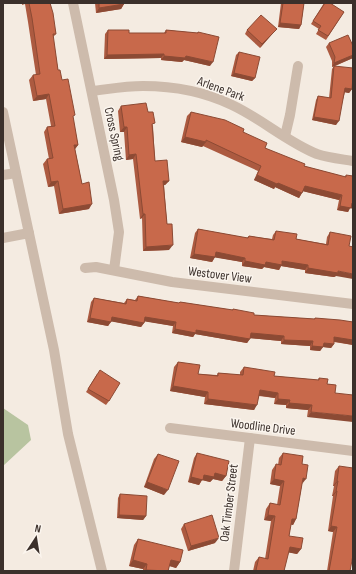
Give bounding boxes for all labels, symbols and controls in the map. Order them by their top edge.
street label: Arlene Park [194,73,247,105]
street label: Cross Spring [101,106,127,162]
street label: Westover View [187,263,253,287]
street label: Woodline Drive [230,415,296,439]
street label: Oak Timber Street [216,463,242,543]
north arrow [16,518,56,558]
text: N [34,522,42,536]

